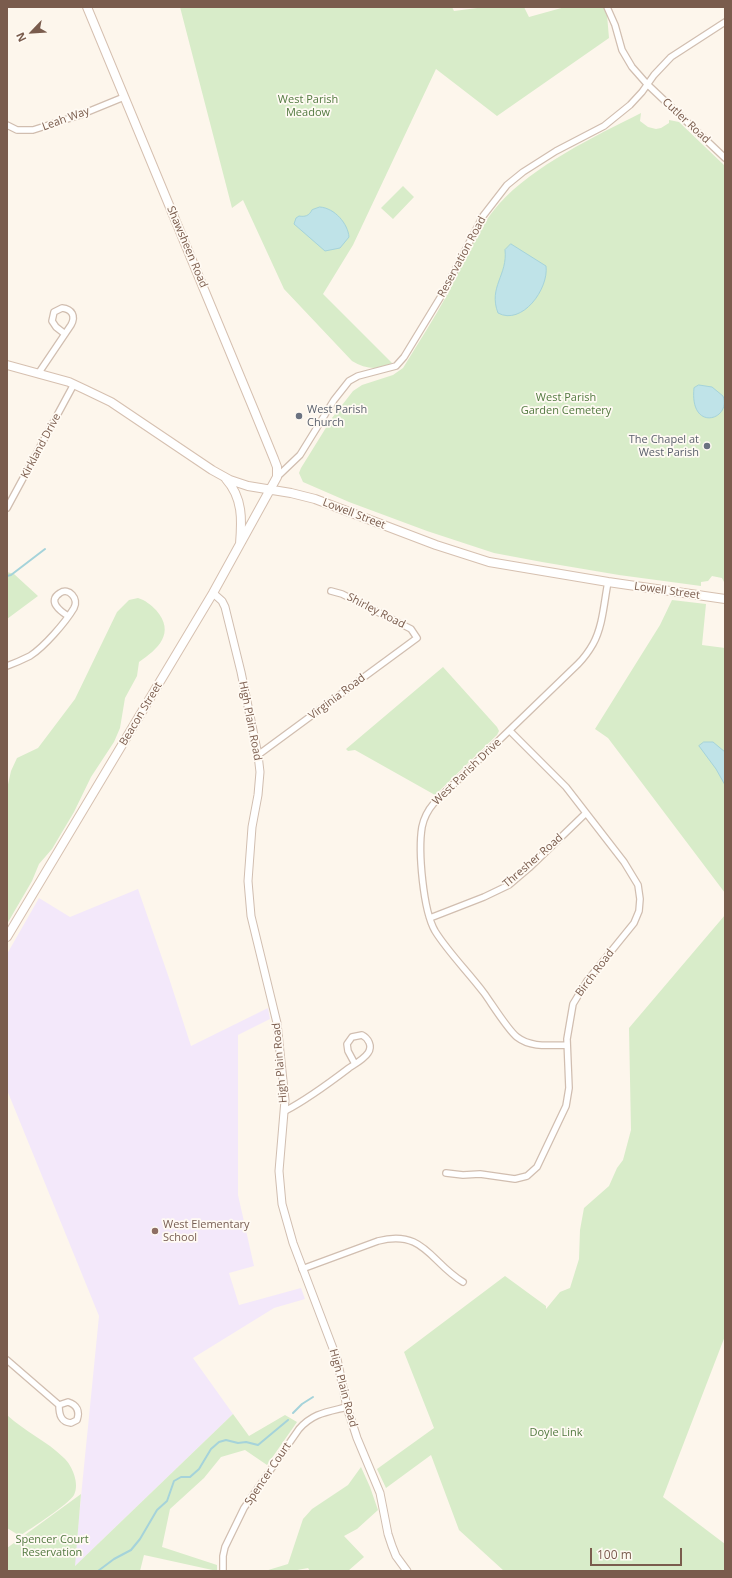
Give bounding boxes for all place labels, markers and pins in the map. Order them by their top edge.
place label: West Parish Church [307,403,367,429]
marker: West Parish Church [294,411,304,421]
place label: The Chapel at West Parish [629,433,699,459]
marker: The Chapel at West Parish [702,441,712,451]
place label: West Elementary School [163,1218,250,1244]
marker: West Elementary School [150,1226,160,1236]

